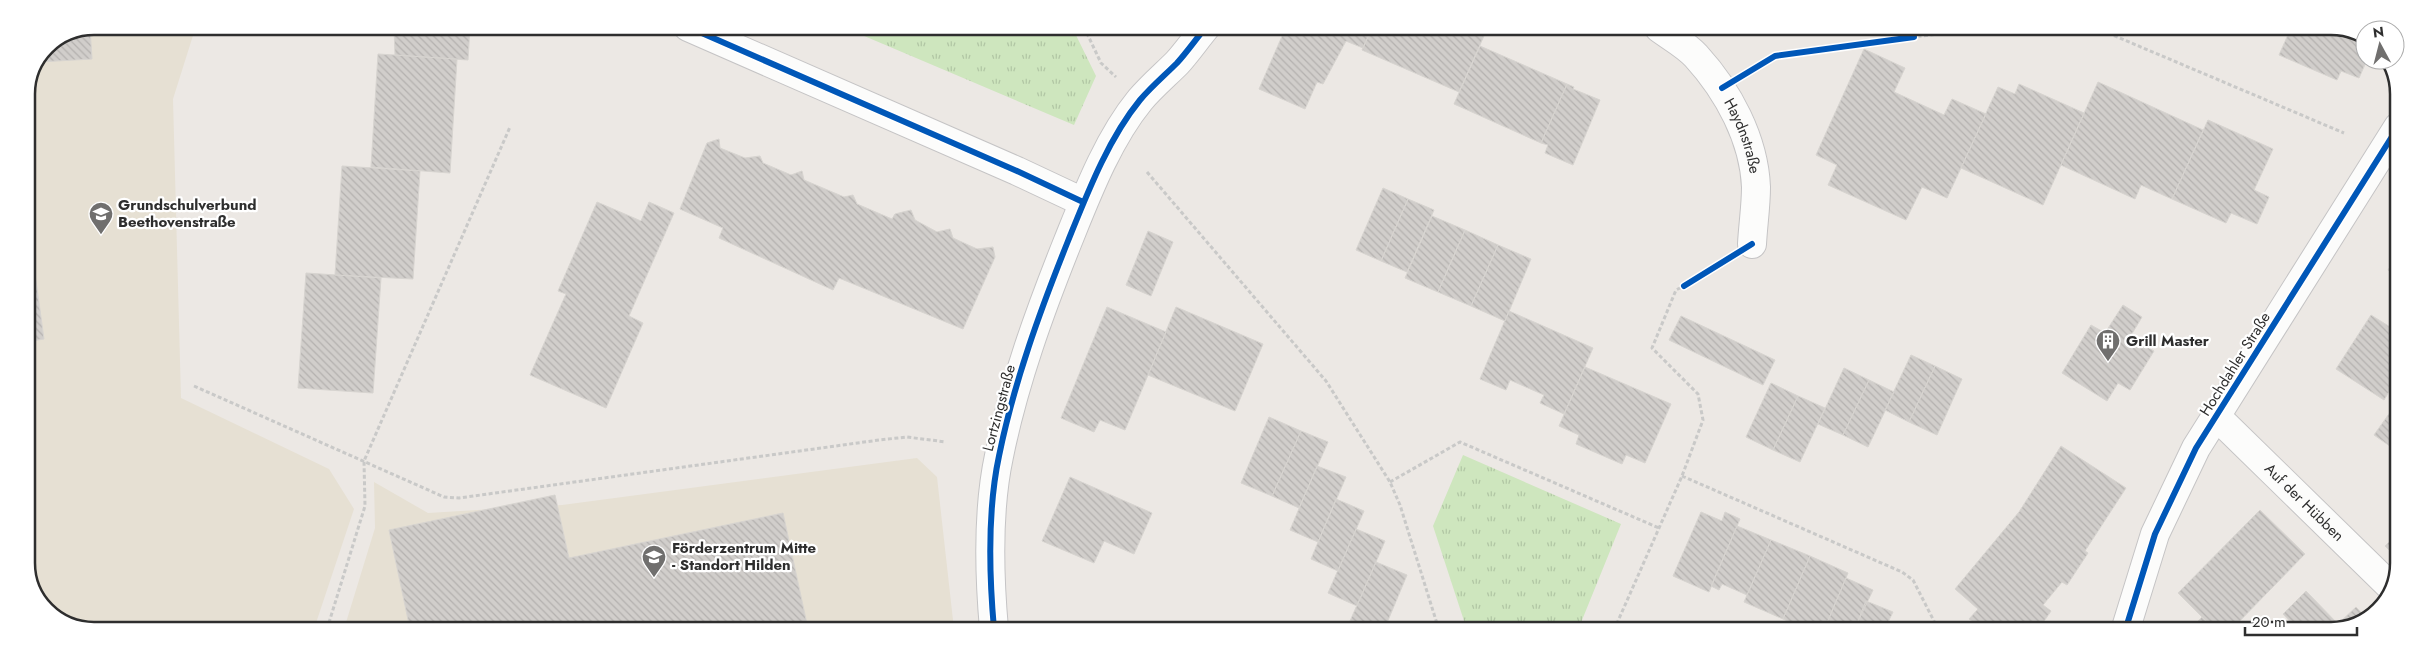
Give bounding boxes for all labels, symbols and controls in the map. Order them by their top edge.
north arrow [2355,20,2405,70]
text: N [2372,21,2385,43]
street label: Haydnstraße [1718,94,1766,175]
place label: Grundschulverbund Beethovenstraße [118,194,257,233]
school or university icon: Grundschulverbund Beethovenstraße [88,201,114,235]
street label: Hochdahler Straße [2194,308,2276,420]
building icon: Grill Master [2095,328,2121,362]
place label: Grill Master [2126,330,2210,352]
street label: Lortzingstraße [977,362,1021,454]
street label: Auf der Hübben [2260,458,2349,546]
place label: Förderzentrum Mitte - Standort Hilden [672,537,817,576]
school or university icon: Förderzentrum Mitte - Standort Hilden [641,544,667,578]
scale bar [2245,604,2358,636]
text: 20 m [2252,611,2286,633]

